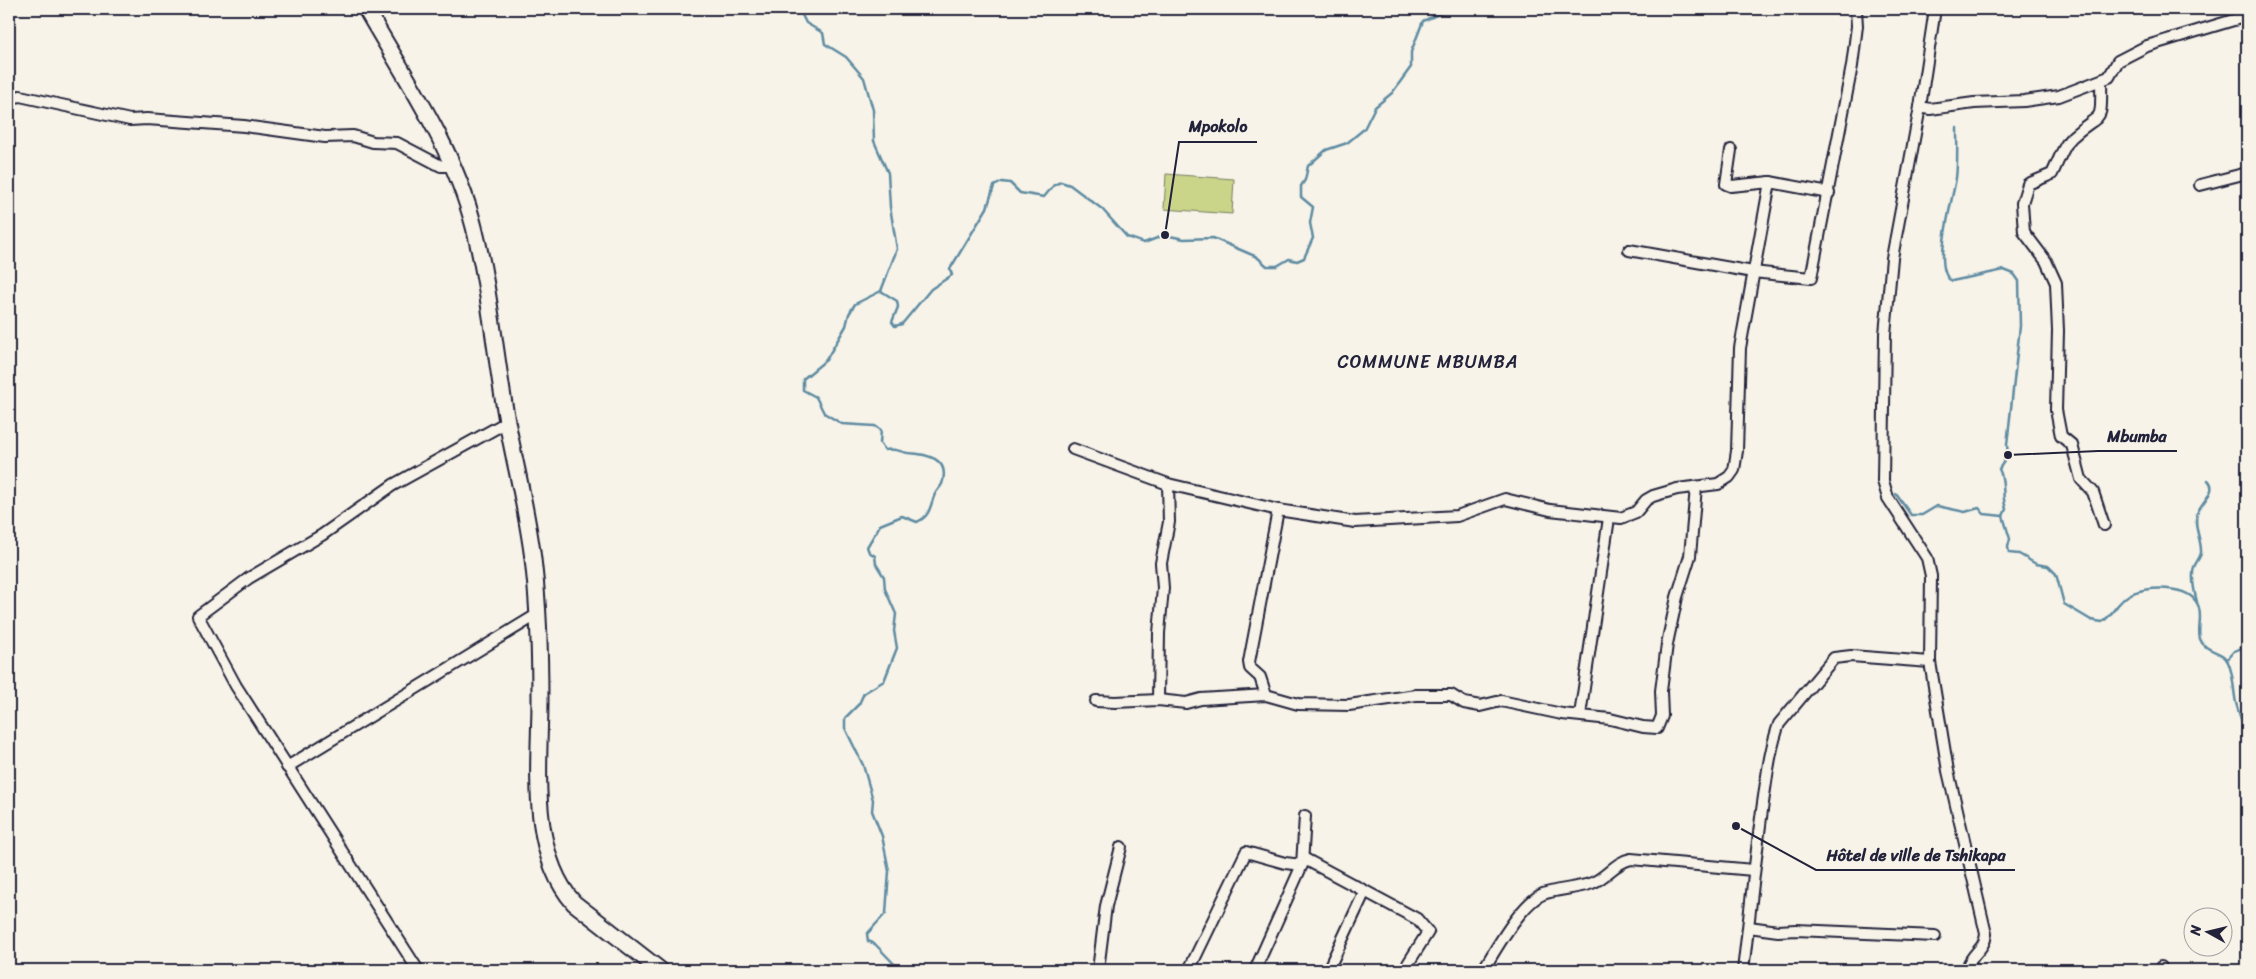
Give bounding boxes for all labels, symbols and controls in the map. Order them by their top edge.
callout: Mpokolo [1179,111,1257,142]
text: Mpokolo [1188,112,1247,141]
district label: COMMUNE MBUMBA [1337,346,1519,378]
callout: Mbumba [2098,420,2177,451]
text: Mbumba [2106,422,2168,451]
callout: Hôtel de ville de Tshikapa [1816,839,2015,870]
text: Hôtel de ville de Tshikapa [1825,841,2006,870]
north arrow [2184,906,2234,956]
text: N [2182,923,2209,938]

